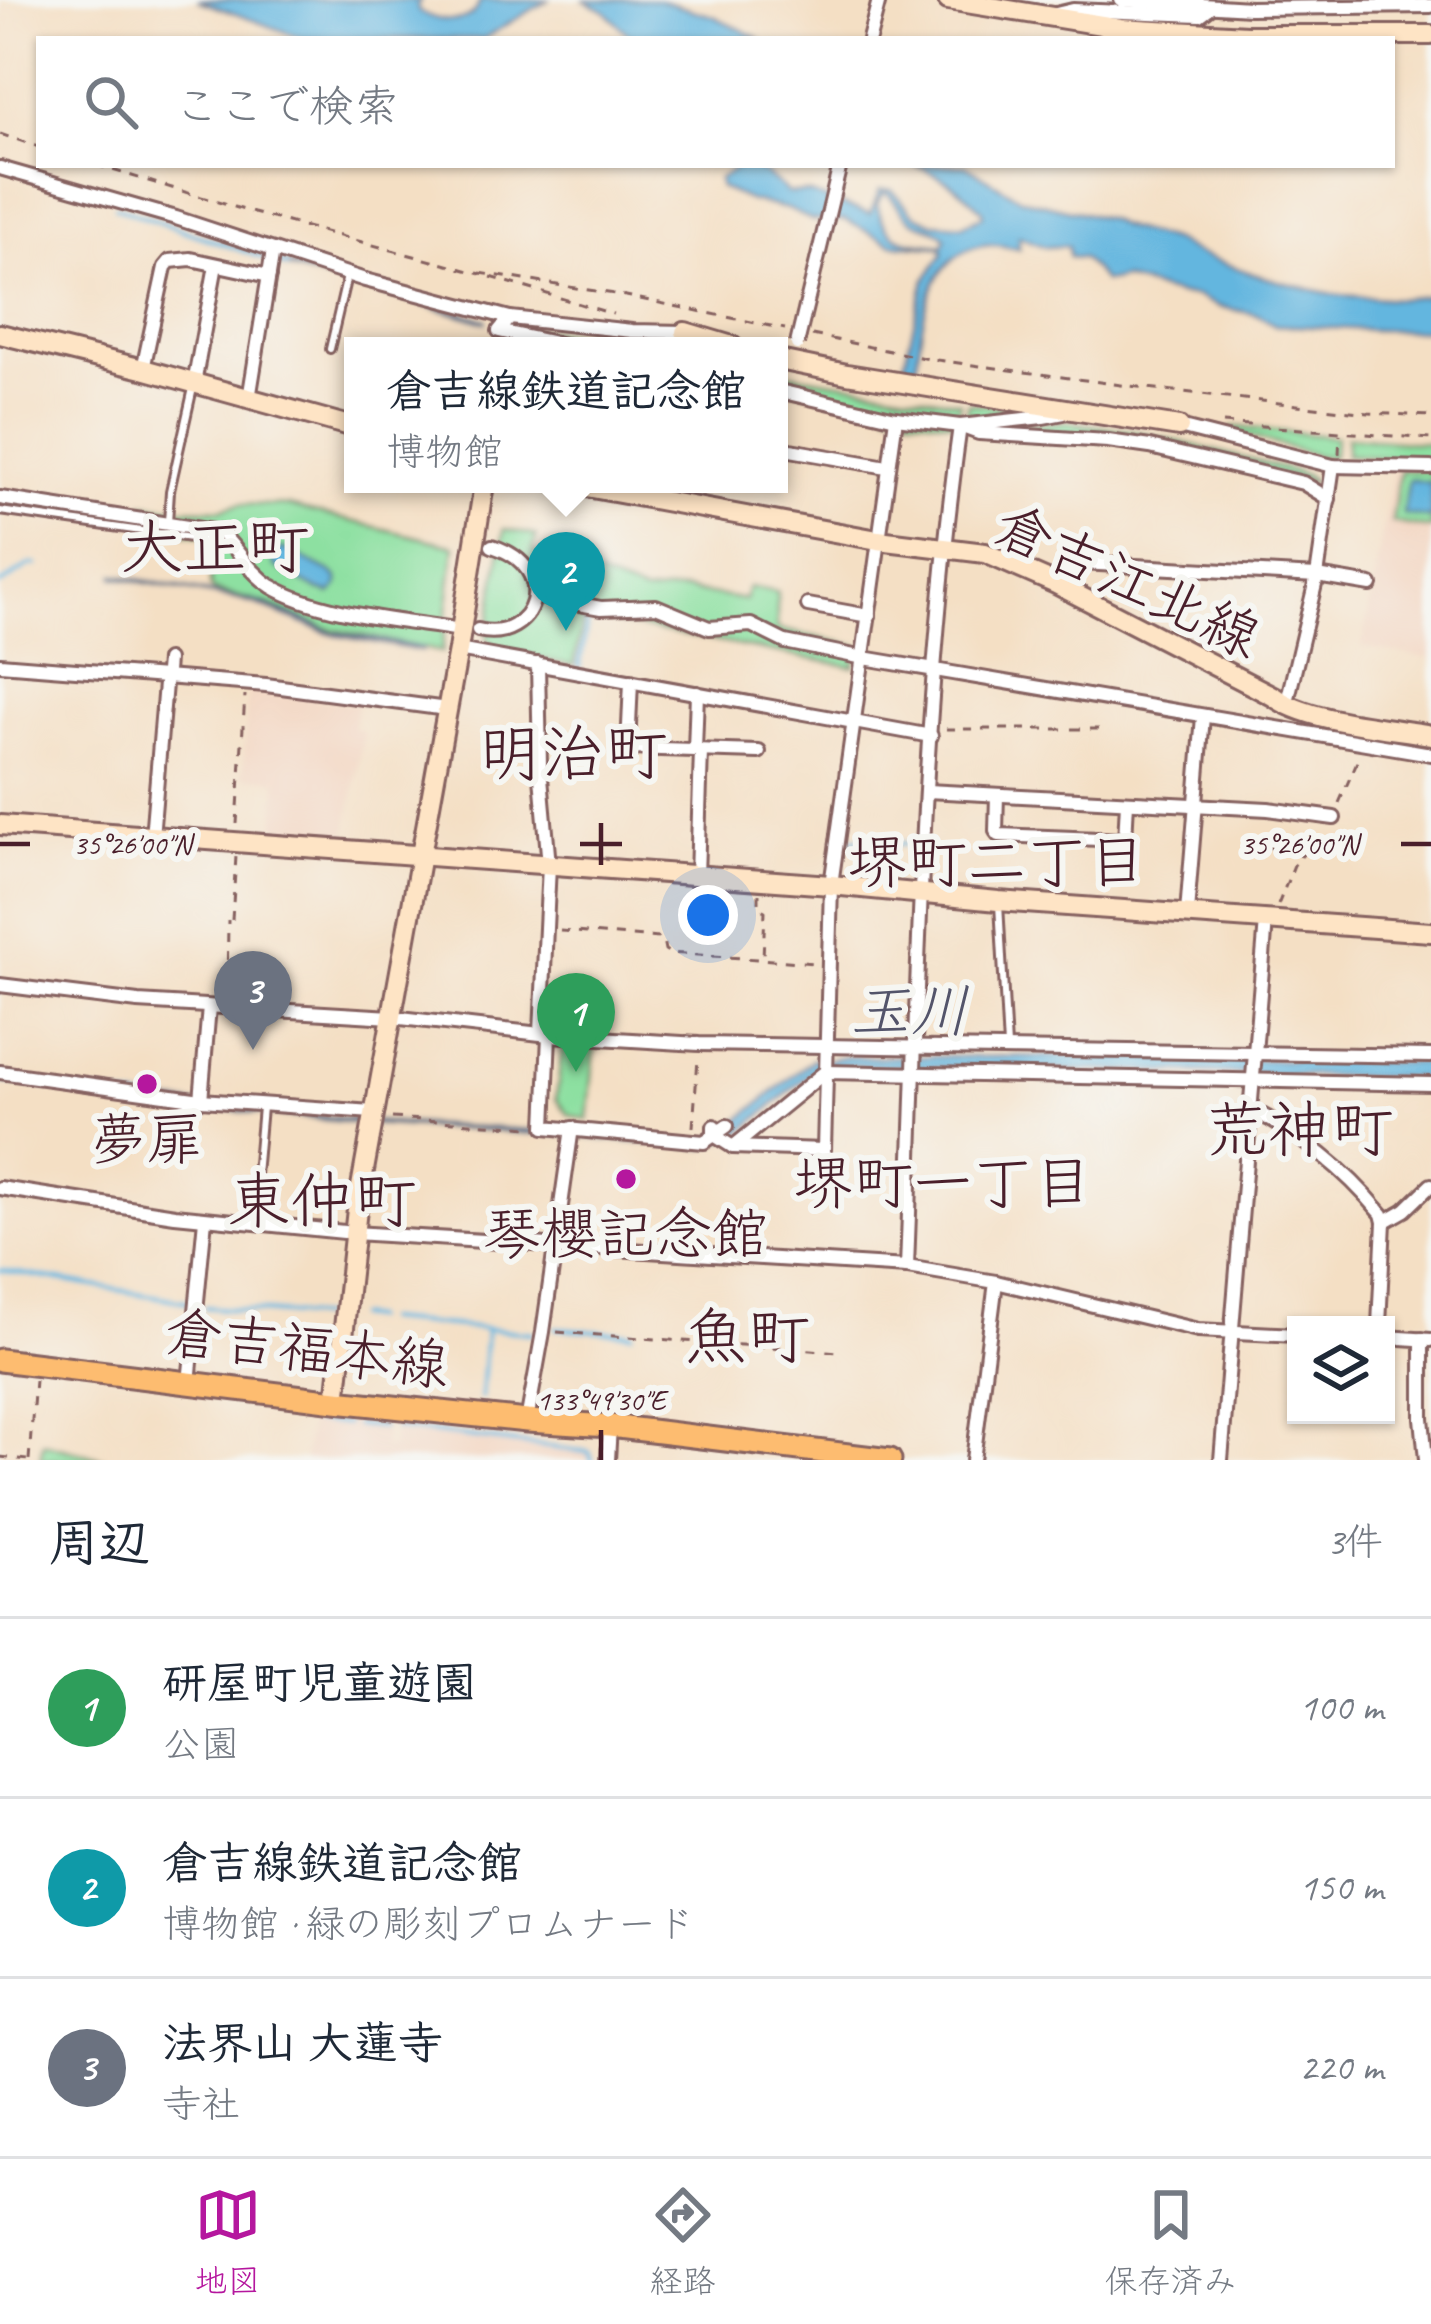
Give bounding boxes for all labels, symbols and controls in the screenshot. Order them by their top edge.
search box [36,36,1395,168]
icon: search [78,69,144,135]
text: ここで検索 [174,78,399,135]
popup [344,337,788,493]
text: 倉吉線鉄道記念館 [386,363,746,420]
text: 博物館 [386,428,503,477]
street label: 倉吉江北線 [983,488,1272,674]
district label: 大正町 [121,508,310,587]
pin: 2 [527,532,605,631]
district label: 明治町 [479,714,668,793]
district label: 堺町二丁目 [847,824,1147,900]
text: 35°26'00"N [73,825,196,863]
text: 35°26'00"N [1240,825,1363,863]
your location [678,885,738,945]
pin: 3 [214,951,292,1050]
pin: 1 [537,973,615,1072]
water label: 玉川 [850,973,970,1049]
marker: 夢扉 [134,1071,160,1097]
district label: 荒神町 [1205,1091,1394,1170]
place label: 夢扉 [90,1103,204,1175]
district label: 堺町一丁目 [793,1145,1093,1221]
district label: 東仲町 [228,1162,417,1241]
marker: 琴櫻記念館 [613,1166,639,1192]
place label: 琴櫻記念館 [484,1198,769,1270]
street label: 倉吉福本線 [161,1296,453,1402]
district label: 魚町 [684,1298,810,1377]
map controls [1287,1316,1395,1424]
button: layers [1287,1316,1395,1424]
text: 133°49'30"E [536,1381,670,1419]
text: 周辺 [48,1511,150,1575]
text: 3件 [1326,1518,1383,1567]
text: 研屋町児童遊園 [162,1655,477,1712]
text: 1 [78,1683,96,1732]
text: 100 m [1299,1683,1383,1732]
text: 公園 [162,1720,240,1769]
text: 倉吉線鉄道記念館 [162,1835,522,1892]
text: 2 [78,1863,96,1912]
text: 150 m [1299,1863,1383,1912]
text: 博物館 · 緑の彫刻プロムナード [162,1900,695,1949]
text: 法界山 大蓮寺 [162,2015,443,2072]
text: 3 [78,2043,96,2092]
text: 220 m [1299,2043,1383,2092]
text: 寺社 [162,2080,240,2129]
tab: 地図 [195,2182,261,2302]
tab: 経路 [650,2182,716,2302]
tab: 保存済み [1105,2182,1237,2302]

